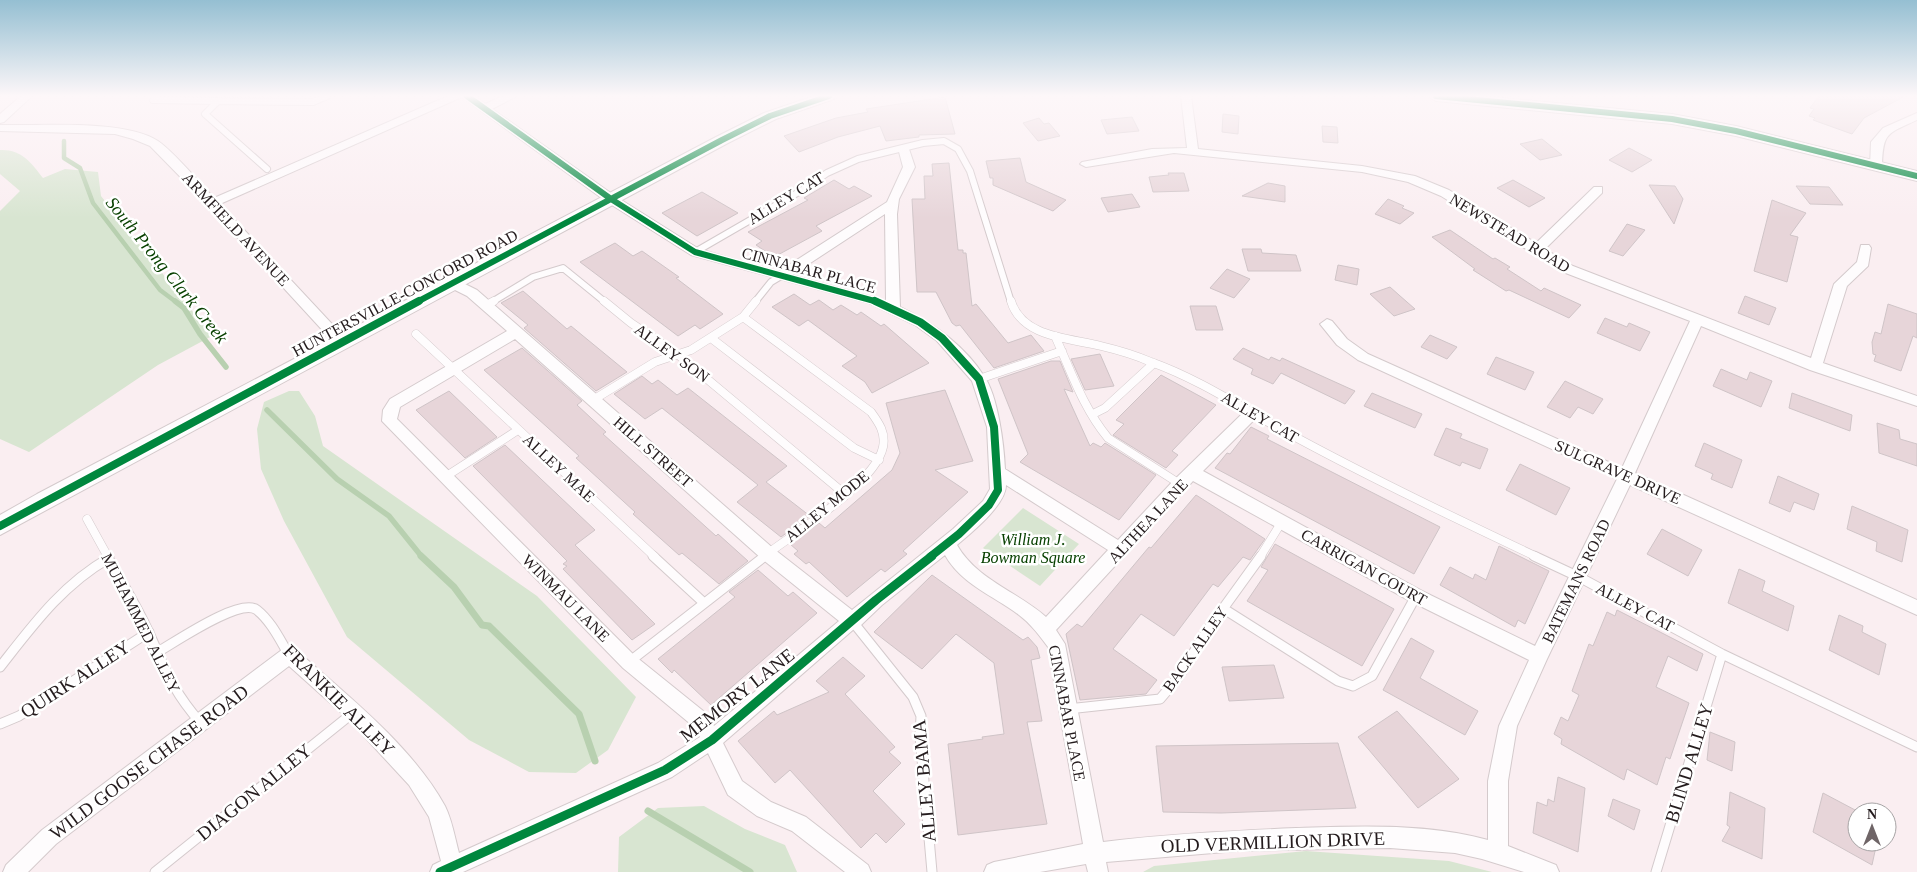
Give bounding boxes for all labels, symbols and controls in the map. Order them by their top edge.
street label: ALLEY CAT [745,168,827,227]
street label: ARMFIELD AVENUE [179,169,293,289]
street label: NEWSTEAD ROAD [1447,190,1573,276]
water label: South Prong Clark Creek [102,193,233,348]
street label: HUNTERSVILLE-CONCORD ROAD [289,226,521,360]
street label: CINNABAR PLACE [740,244,878,296]
street label: ALLEY SON [631,320,713,386]
street label: ALLEY CAT [1218,388,1302,446]
street label: HILL STREET [610,413,696,491]
street label: ALLEY MAE [520,431,598,505]
street label: SULGRAVE DRIVE [1552,437,1684,507]
street label: ALLEY MODE [782,467,872,545]
street label: ALTHEA LANE [1105,476,1191,566]
street label: BATEMANS ROAD [1539,516,1613,646]
street label: CARRIGAN COURT [1298,525,1430,609]
park label: William J. Bowman Square [981,531,1085,567]
street label: MUHAMMED ALLEY [98,550,184,696]
street label: WINMAU LANE [519,551,613,645]
street label: ALLEY CAT [1593,579,1677,635]
street label: BACK ALLEY [1159,603,1231,695]
street label: QUIRK ALLEY [16,636,134,722]
street label: FRANKIE ALLEY [279,640,399,760]
street label: MEMORY LANE [676,644,798,746]
street label: CINNABAR PLACE [1045,644,1089,782]
street label: WILD GOOSE CHASE ROAD [46,680,252,844]
street label: BLIND ALLEY [1661,700,1717,825]
street label: ALLEY BAMA [908,718,940,843]
street label: DIAGON ALLEY [193,739,316,844]
north arrow [1847,802,1897,852]
text: N [1867,807,1877,822]
street label: OLD VERMILLION DRIVE [1160,828,1386,856]

